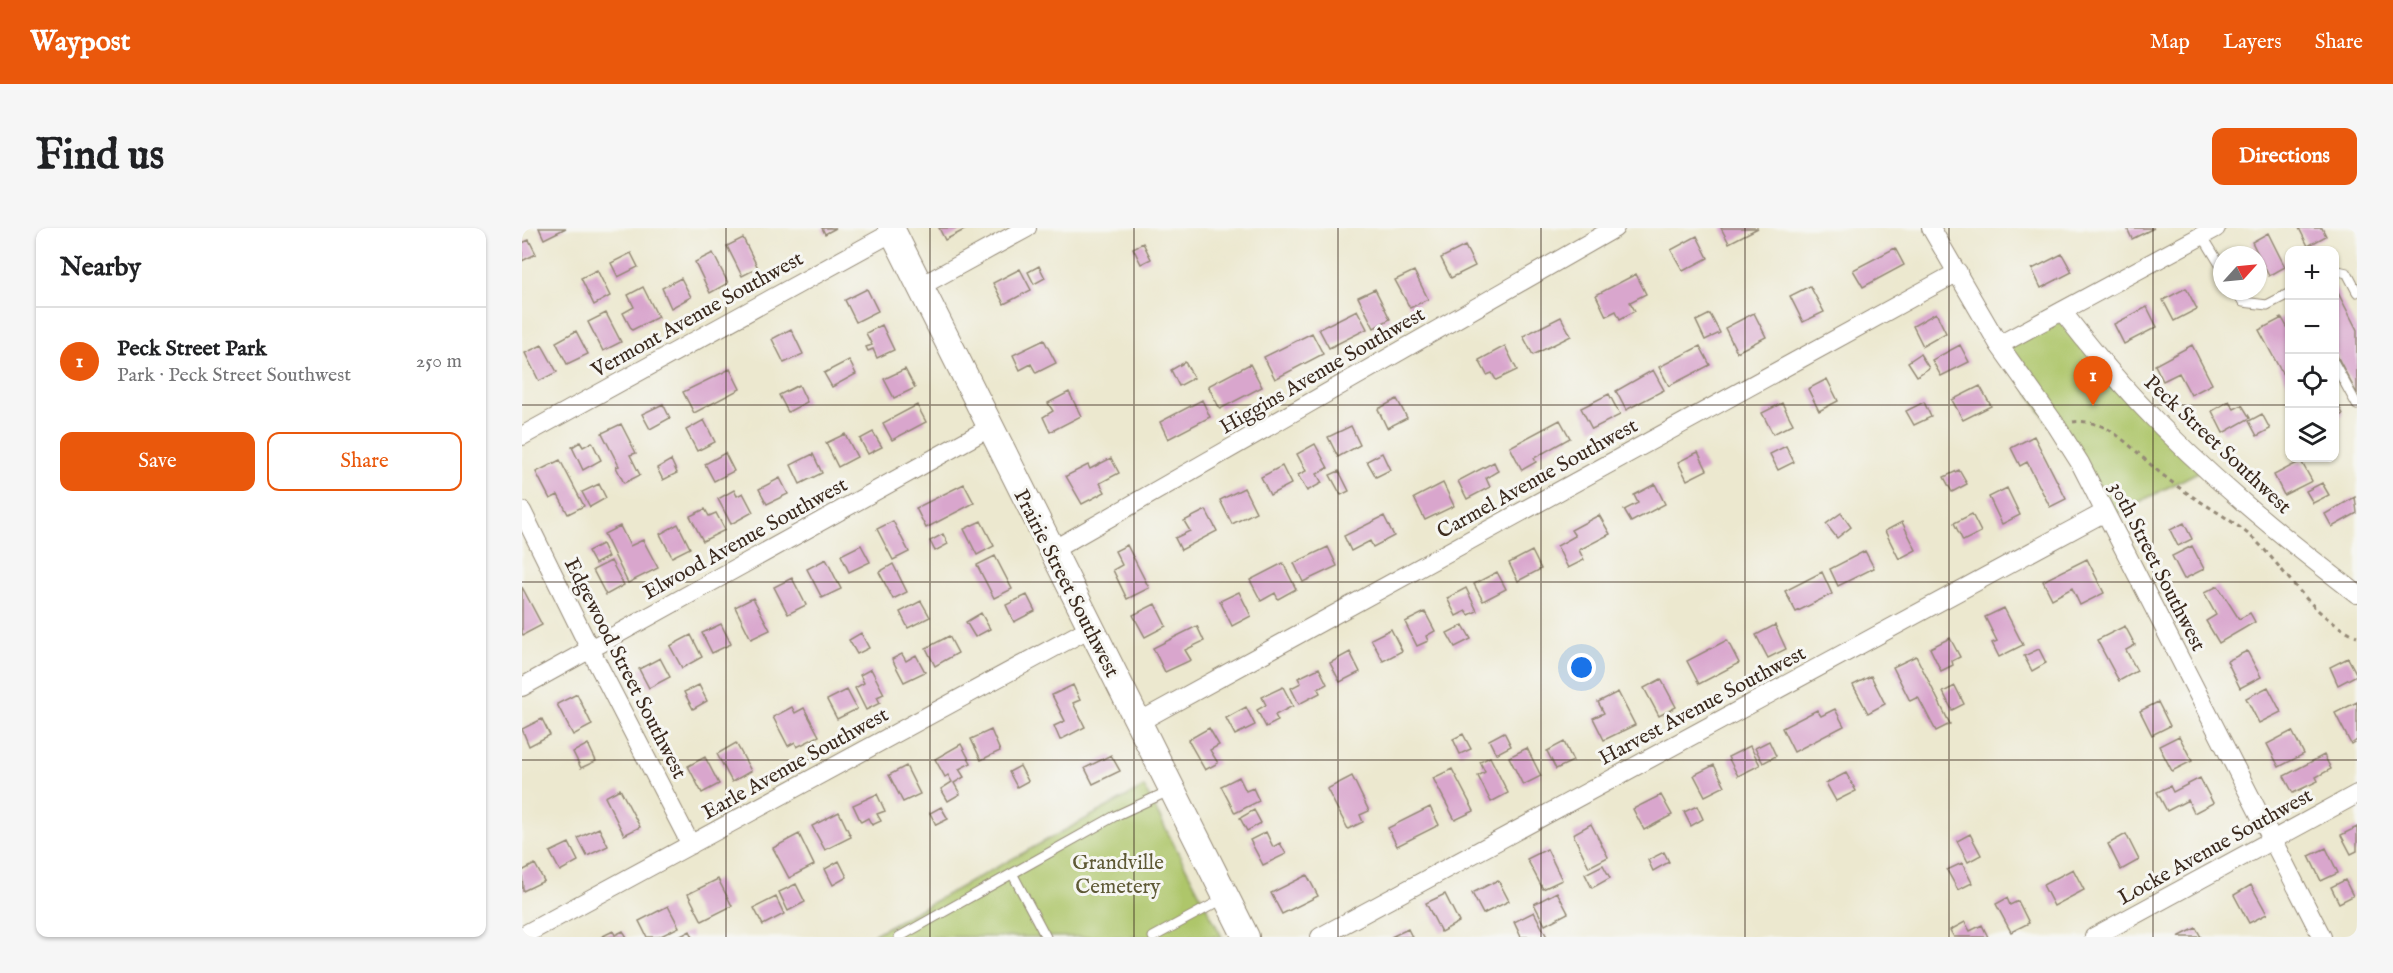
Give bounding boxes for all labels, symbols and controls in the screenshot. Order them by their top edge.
text: Waypost [30,25,130,60]
text: Map [2150,29,2190,56]
text: Layers [2223,29,2282,56]
text: Share [2315,29,2363,56]
button: Directions [2212,128,2357,185]
text: Find us [36,130,164,183]
street label: Vermont Avenue Southwest [586,246,808,385]
north arrow [2213,246,2267,300]
map controls [2285,246,2339,462]
button: + [2285,246,2339,300]
text: Nearby [60,251,141,284]
button: − [2285,300,2339,354]
street label: Higgins Avenue Southwest [1215,301,1430,441]
text: Peck Street Park [117,335,267,363]
text: 1 [76,349,83,374]
text: 250 m [416,349,462,374]
button: locate [2285,354,2339,408]
pin: 1 [2074,356,2112,406]
text: Park · Peck Street Southwest [117,363,351,388]
street label: Peck Street Southwest [2138,370,2296,520]
button: layers [2285,408,2339,462]
street label: Carmel Avenue Southwest [1433,413,1643,546]
button: Save [60,432,255,491]
button: Share [267,432,462,491]
street label: Elwood Avenue Southwest [639,472,853,607]
street label: 30th Street Southwest [2102,477,2211,656]
street label: Prairie Street Southwest [1006,485,1125,682]
street label: Edgewood Street Southwest [557,554,692,784]
street label: Harvest Avenue Southwest [1595,640,1811,772]
your location [1567,653,1596,682]
street label: Earle Avenue Southwest [698,702,894,827]
street label: Locke Avenue Southwest [2114,783,2318,912]
park label: Grandville Cemetery [1072,850,1164,901]

